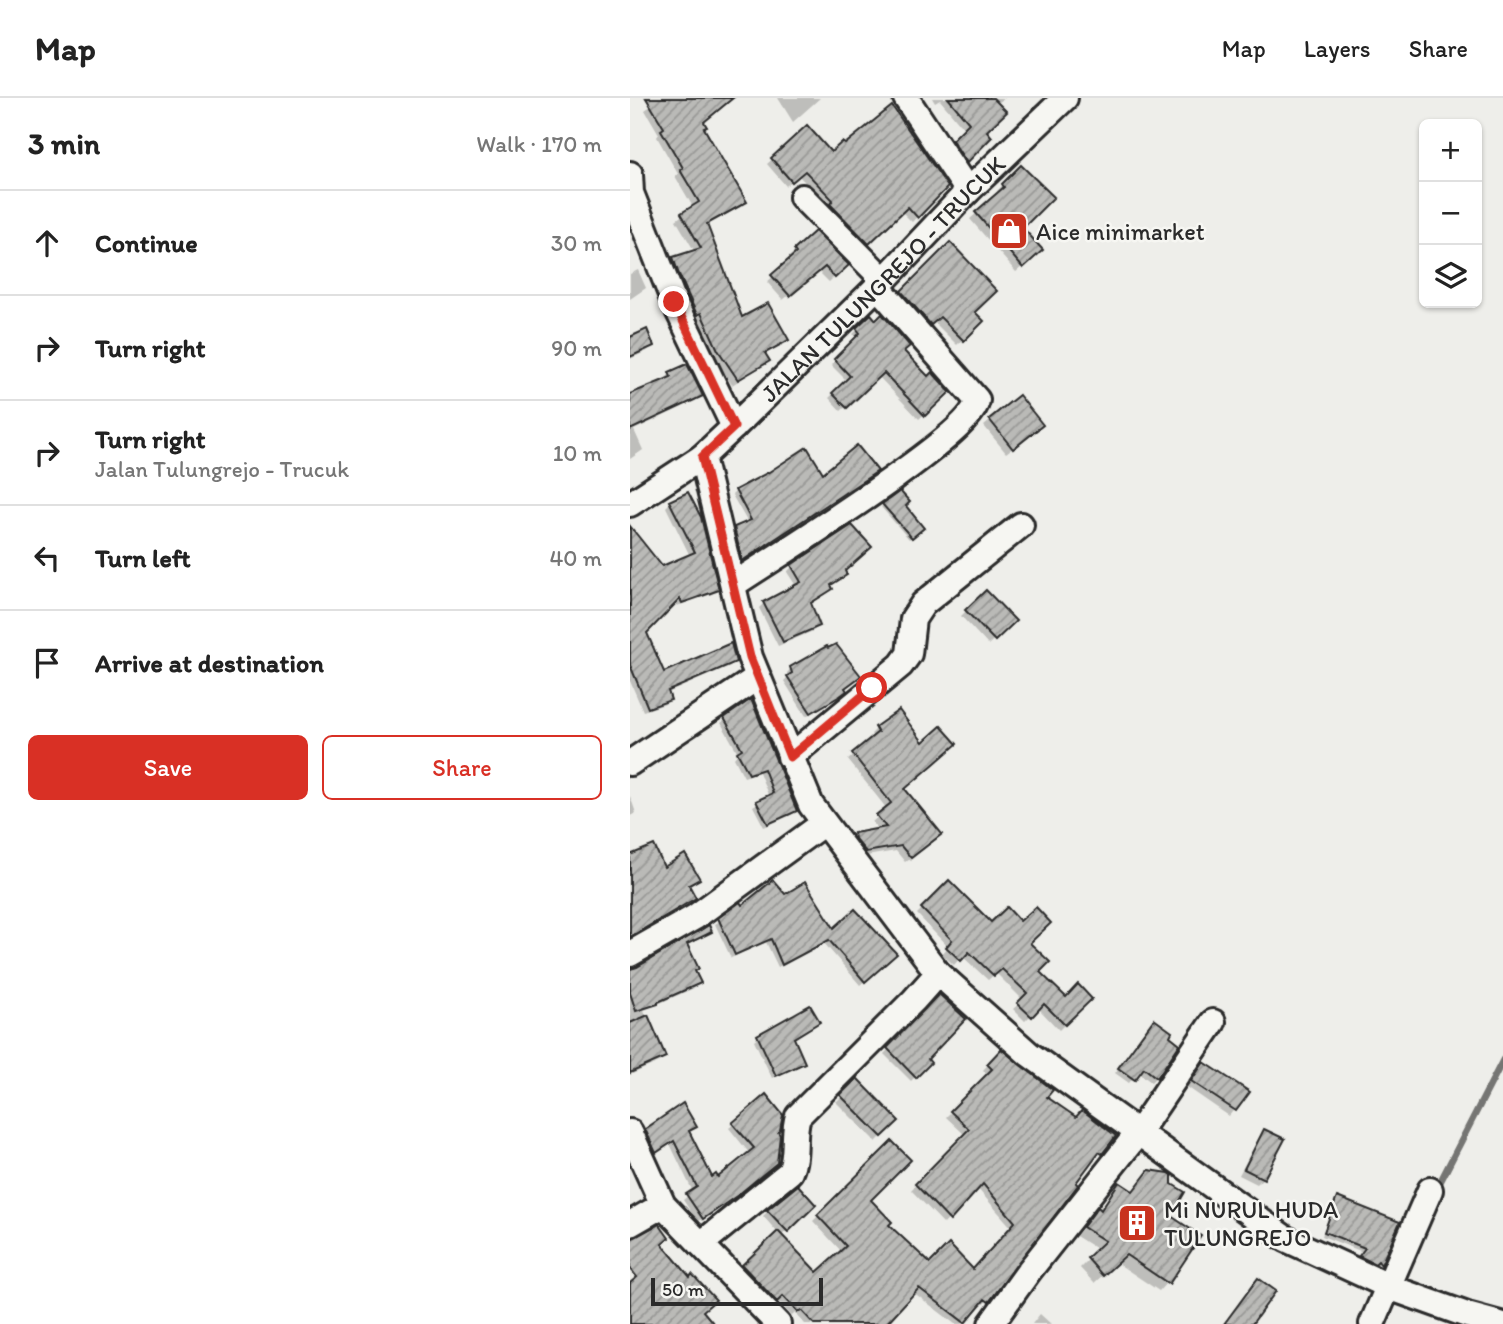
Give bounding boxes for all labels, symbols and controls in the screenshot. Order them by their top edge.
text: Map [35,29,96,68]
text: Map [1222,34,1266,63]
text: Layers [1304,34,1371,63]
text: Share [1409,34,1468,63]
map controls [1419,119,1482,308]
button: + [1419,119,1482,182]
text: 3 min [28,125,100,162]
text: Walk · 170 m [476,130,602,158]
street label: JALAN TULUNGREJO - TRUCUK [754,149,1011,407]
button: − [1419,182,1482,245]
shop icon: Aice minimarket [988,210,1030,252]
place label: Aice minimarket [1036,217,1205,246]
icon: ahead [28,224,66,262]
text: Continue [95,227,198,259]
text: 30 m [551,229,602,257]
button: layers [1419,245,1482,308]
route end [658,286,689,317]
icon: right [28,329,66,367]
text: Turn right [95,332,206,364]
text: 90 m [551,334,602,362]
text: Turn right [95,423,206,455]
icon: right [28,434,66,472]
text: 10 m [553,439,602,467]
text: Jalan Tulungrejo - Trucuk [95,455,349,483]
icon: left [28,539,66,577]
text: Turn left [95,542,191,574]
text: 40 m [549,544,602,572]
icon: arrive [28,644,66,682]
text: Arrive at destination [95,647,324,679]
route start [856,672,887,703]
button: Save [28,735,308,800]
button: Share [322,735,602,800]
place label: Mi NURUL HUDA TULUNGREJO [1164,1195,1338,1252]
building icon: Mi NURUL HUDA TULUNGREJO [1116,1202,1158,1244]
scale bar [651,1275,822,1307]
text: 50 m [662,1278,704,1301]

